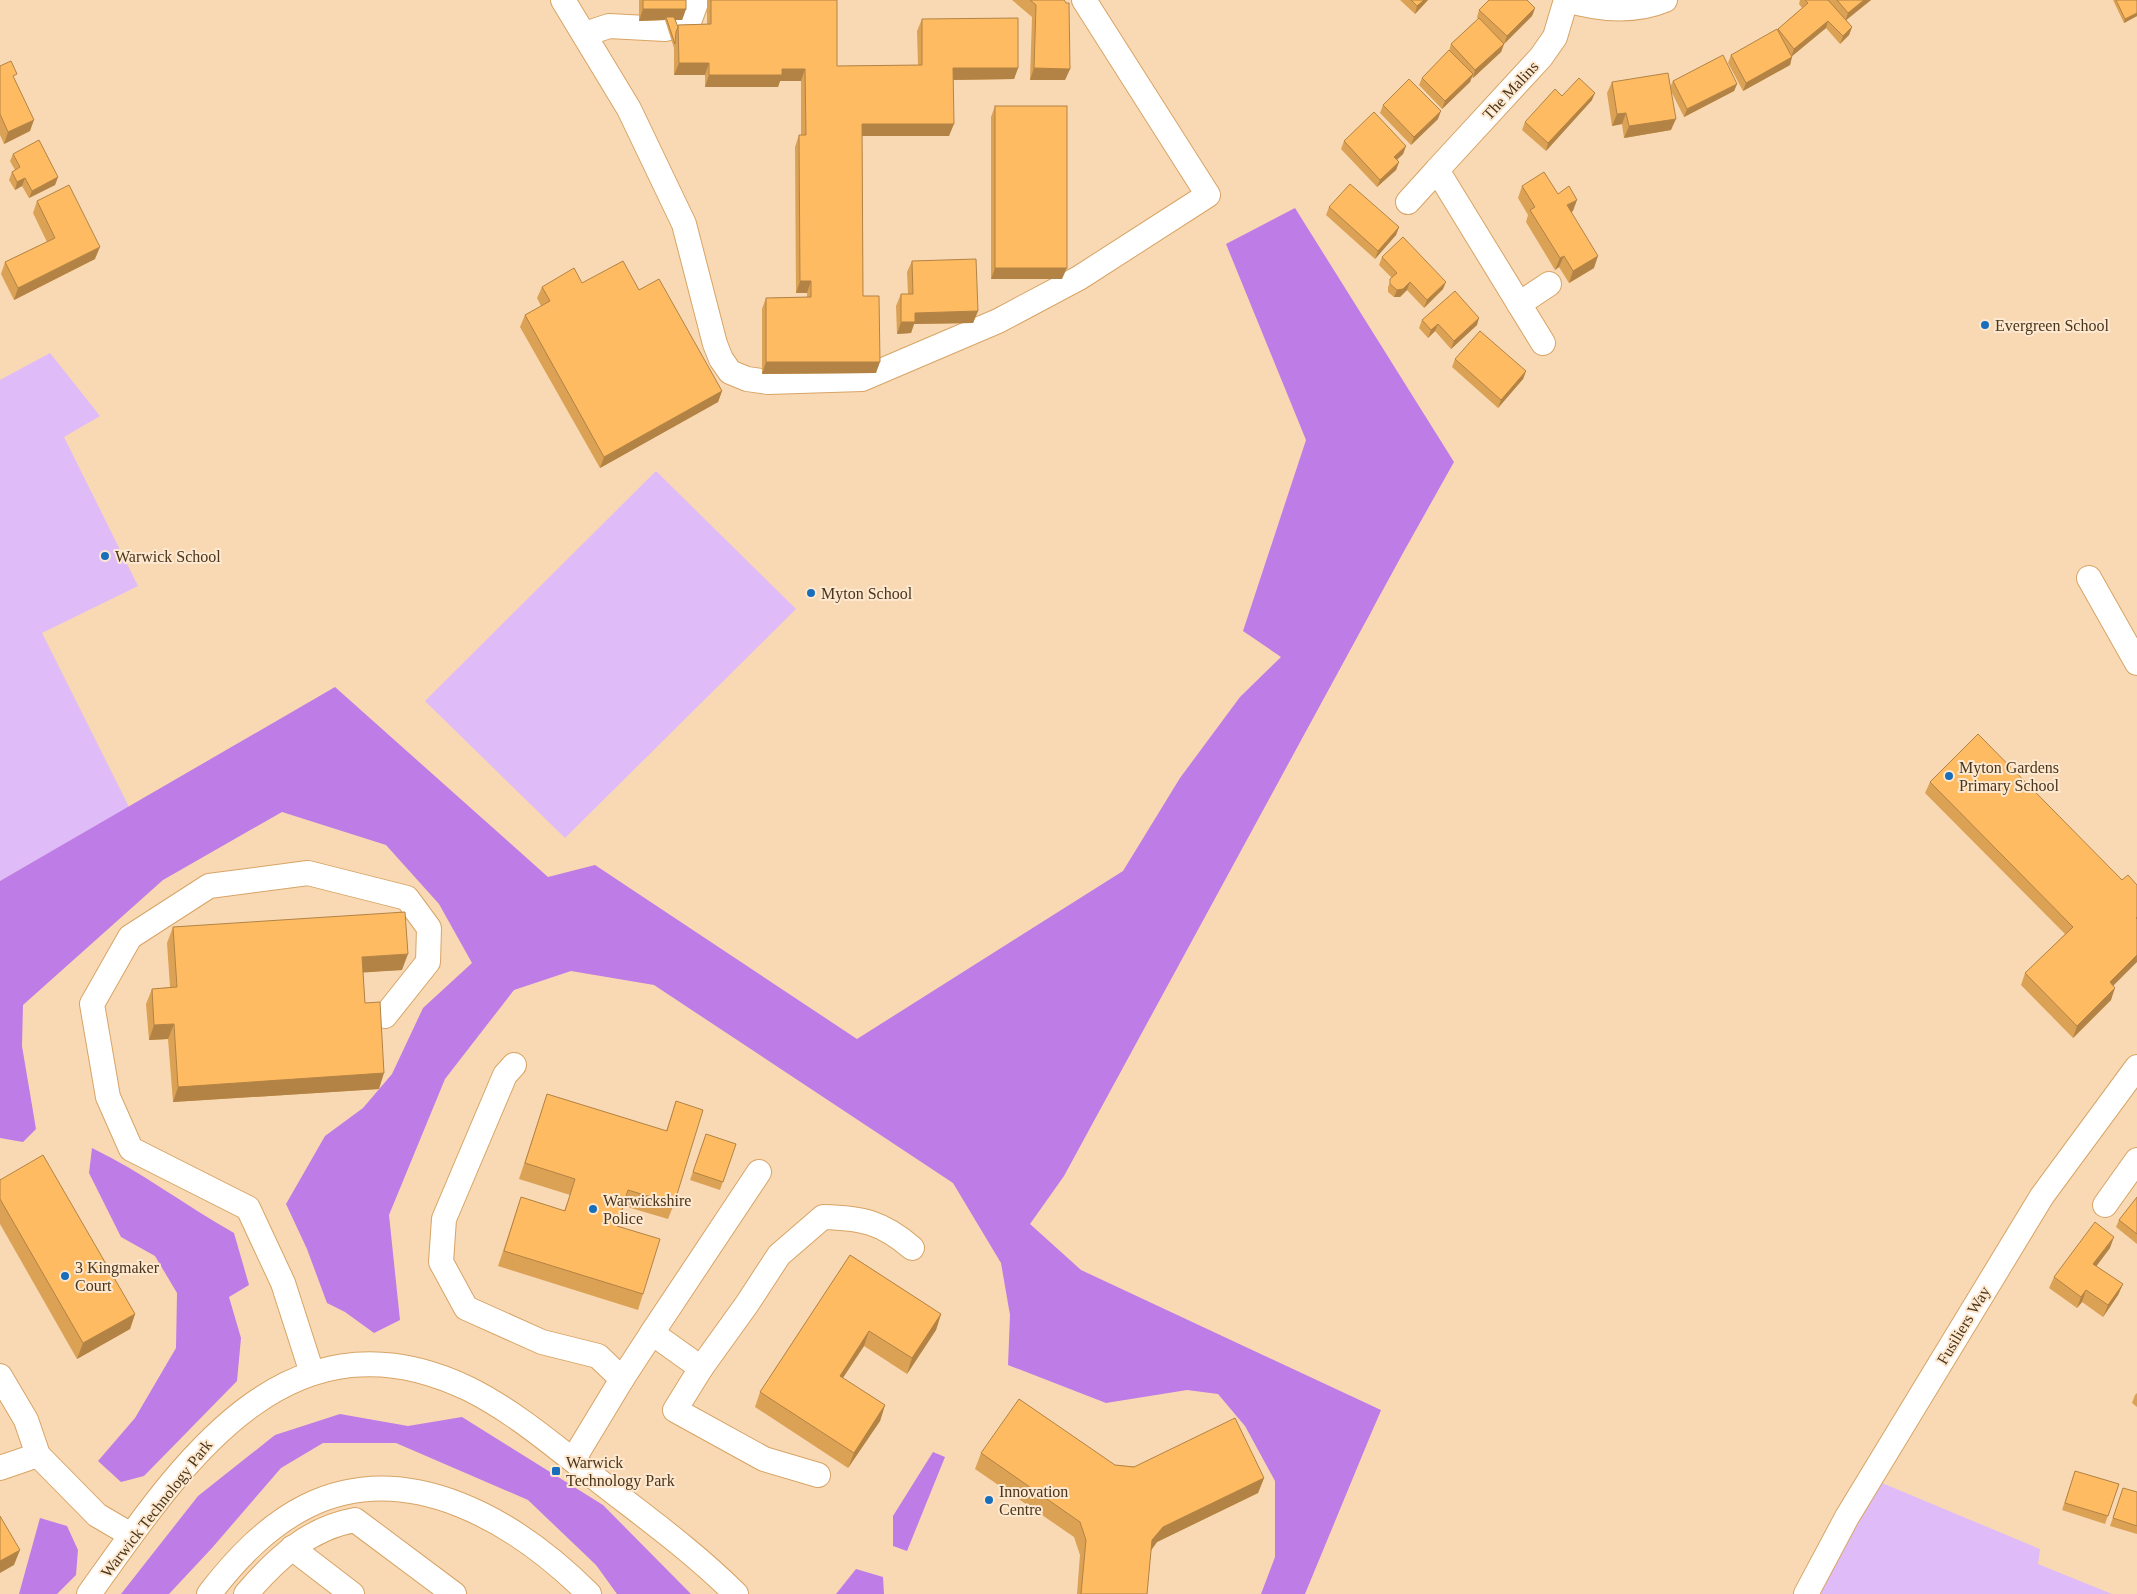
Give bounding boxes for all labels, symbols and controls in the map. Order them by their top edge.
street label: The Malins [1479,58,1542,123]
place label: Evergreen School [1995,317,2109,335]
marker: Evergreen School [1979,319,1991,331]
place label: Warwick School [115,548,221,565]
marker: Warwick School [99,550,111,562]
place label: Myton School [821,585,913,603]
marker: Myton School [805,587,817,599]
place label: Myton Gardens Primary School [1959,759,2060,795]
marker: Myton Gardens Primary School [1943,770,1955,782]
place label: Warwickshire Police [603,1192,691,1227]
marker: Warwickshire Police [587,1203,599,1215]
place label: 3 Kingmaker Court [75,1259,160,1294]
marker: 3 Kingmaker Court [59,1270,71,1282]
street label: Fusiliers Way [1934,1283,1994,1368]
street label: Warwick Technology Park [97,1436,216,1581]
place label: Warwick Technology Park [566,1454,675,1490]
marker: Warwick Technology Park [550,1465,562,1477]
place label: Innovation Centre [999,1483,1068,1518]
marker: Innovation Centre [983,1494,995,1506]

